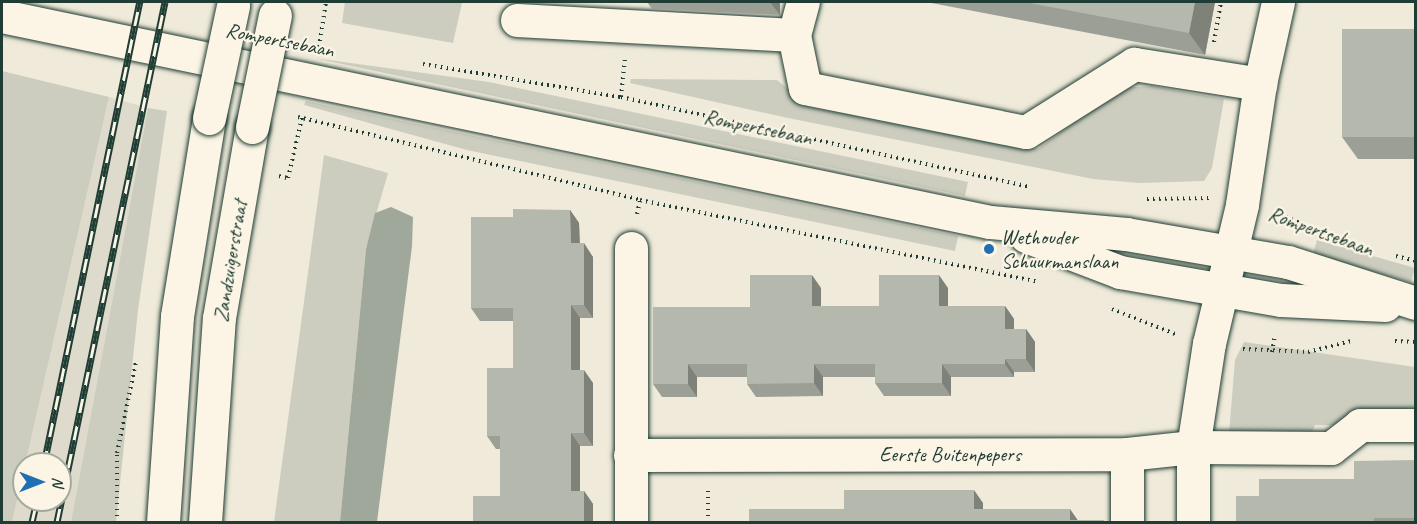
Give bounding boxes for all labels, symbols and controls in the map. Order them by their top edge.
street label: Rompertsebaan [224,17,336,63]
street label: Rompertsebaan [702,103,814,151]
street label: Zandzuigerstraat [208,198,252,324]
street label: Rompertsebaan [1265,200,1377,262]
place label: Wethouder Schuurmanslaan [1001,224,1118,274]
marker: Wethouder Schuurmanslaan [982,242,996,256]
street label: Eerste Buitenpepers [879,441,1021,467]
north arrow [12,452,72,512]
text: N [48,477,68,487]

